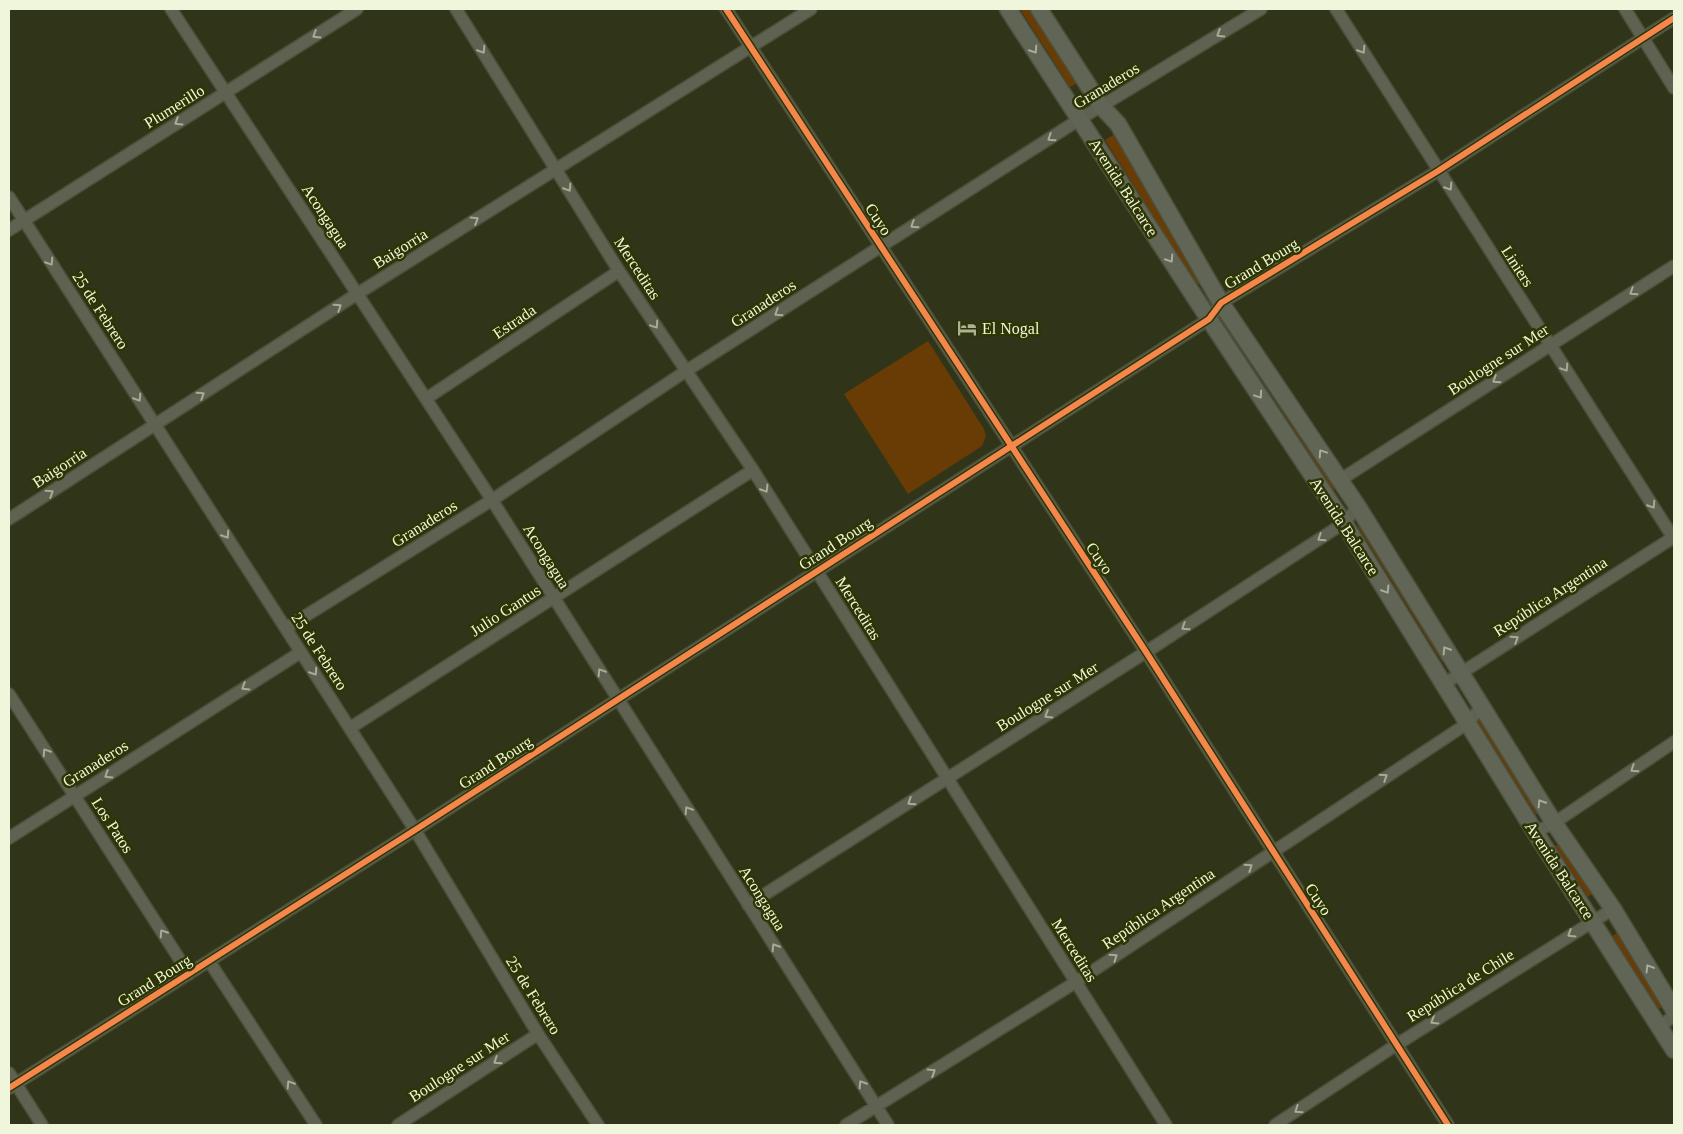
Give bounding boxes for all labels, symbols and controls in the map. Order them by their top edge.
one-way arrow [1216,28,1225,38]
one-way arrow [312,29,321,38]
one-way arrow [1028,44,1038,53]
one-way arrow [476,45,485,54]
one-way arrow [1355,45,1365,54]
street label: Granaderos [1070,59,1142,112]
street label: Plumerillo [141,81,207,132]
one-way arrow [175,116,184,125]
one-way arrow [1048,131,1057,141]
street label: Avenida Balcarce [1086,135,1161,239]
street label: Acongagua [298,181,353,252]
one-way arrow [1442,182,1452,191]
one-way arrow [561,183,571,192]
street label: Cuyo [861,200,895,239]
one-way arrow [470,217,479,227]
one-way arrow [911,219,920,229]
street label: Baigorria [370,225,431,272]
street label: Merceditas [611,234,664,303]
street label: Grand Bourg [1221,235,1302,293]
street label: Liniers [1498,243,1537,290]
one-way arrow [1164,254,1174,263]
one-way arrow [43,256,53,265]
street label: 25 de Febrero [69,268,132,352]
street label: Granaderos [728,276,799,331]
one-way arrow [1630,286,1639,295]
street label: Estrada [490,301,539,342]
one-way arrow [332,304,341,313]
one-way arrow [774,307,783,316]
hotel icon: El Nogal [956,317,978,339]
one-way arrow [649,319,658,329]
place label: El Nogal [982,320,1040,338]
street label: Boulogne sur Mer [1445,320,1553,399]
one-way arrow [1558,363,1568,372]
one-way arrow [1493,373,1502,383]
one-way arrow [1253,390,1263,399]
one-way arrow [195,392,205,401]
one-way arrow [132,393,142,402]
street label: Baigorria [29,444,90,492]
one-way arrow [1319,449,1328,459]
street label: Avenida Balcarce [1307,474,1382,578]
one-way arrow [759,484,769,493]
one-way arrow [44,489,53,499]
street label: Granaderos [388,497,460,550]
one-way arrow [1646,500,1656,509]
street label: Grand Bourg [796,513,876,574]
street label: Acongagua [519,521,573,592]
one-way arrow [220,529,229,538]
one-way arrow [1317,532,1326,541]
street label: Cuyo [1082,539,1116,578]
street label: República Argentina [1490,553,1611,640]
street label: Merceditas [833,574,885,643]
street label: Julio Gantus [467,581,544,639]
one-way arrow [1380,585,1390,594]
street label: 25 de Febrero [288,609,351,693]
one-way arrow [1181,621,1190,630]
one-way arrow [1509,635,1518,645]
one-way arrow [1442,646,1452,655]
street label: Boulogne sur Mer [993,658,1102,735]
one-way arrow [307,666,317,675]
one-way arrow [597,669,607,678]
one-way arrow [241,681,250,691]
one-way arrow [1044,708,1053,718]
street label: Grand Bourg [456,732,536,793]
street label: Granaderos [59,737,131,790]
one-way arrow [43,748,53,757]
one-way arrow [1630,763,1640,772]
one-way arrow [104,768,113,778]
one-way arrow [1379,774,1388,784]
street label: Los Patos [88,794,137,856]
one-way arrow [907,795,916,805]
one-way arrow [1538,799,1547,808]
one-way arrow [684,806,694,815]
street label: Avenida Balcarce [1522,818,1597,922]
street label: Acongagua [735,863,789,934]
one-way arrow [1243,863,1252,873]
street label: República Argentina [1099,865,1218,953]
street label: Cuyo [1301,880,1335,919]
street label: Merceditas [1049,916,1101,985]
one-way arrow [1567,928,1577,937]
one-way arrow [159,929,169,938]
one-way arrow [771,943,781,952]
street label: República de Chile [1404,946,1517,1026]
street label: Grand Bourg [114,951,195,1011]
street label: 25 de Febrero [503,953,564,1037]
one-way arrow [1108,954,1118,963]
one-way arrow [1645,964,1655,973]
one-way arrow [1430,1015,1439,1024]
street label: Boulogne sur Mer [406,1027,514,1106]
one-way arrow [494,1055,503,1064]
one-way arrow [926,1069,936,1078]
one-way arrow [859,1080,868,1090]
one-way arrow [287,1081,296,1090]
one-way arrow [1294,1104,1304,1113]

